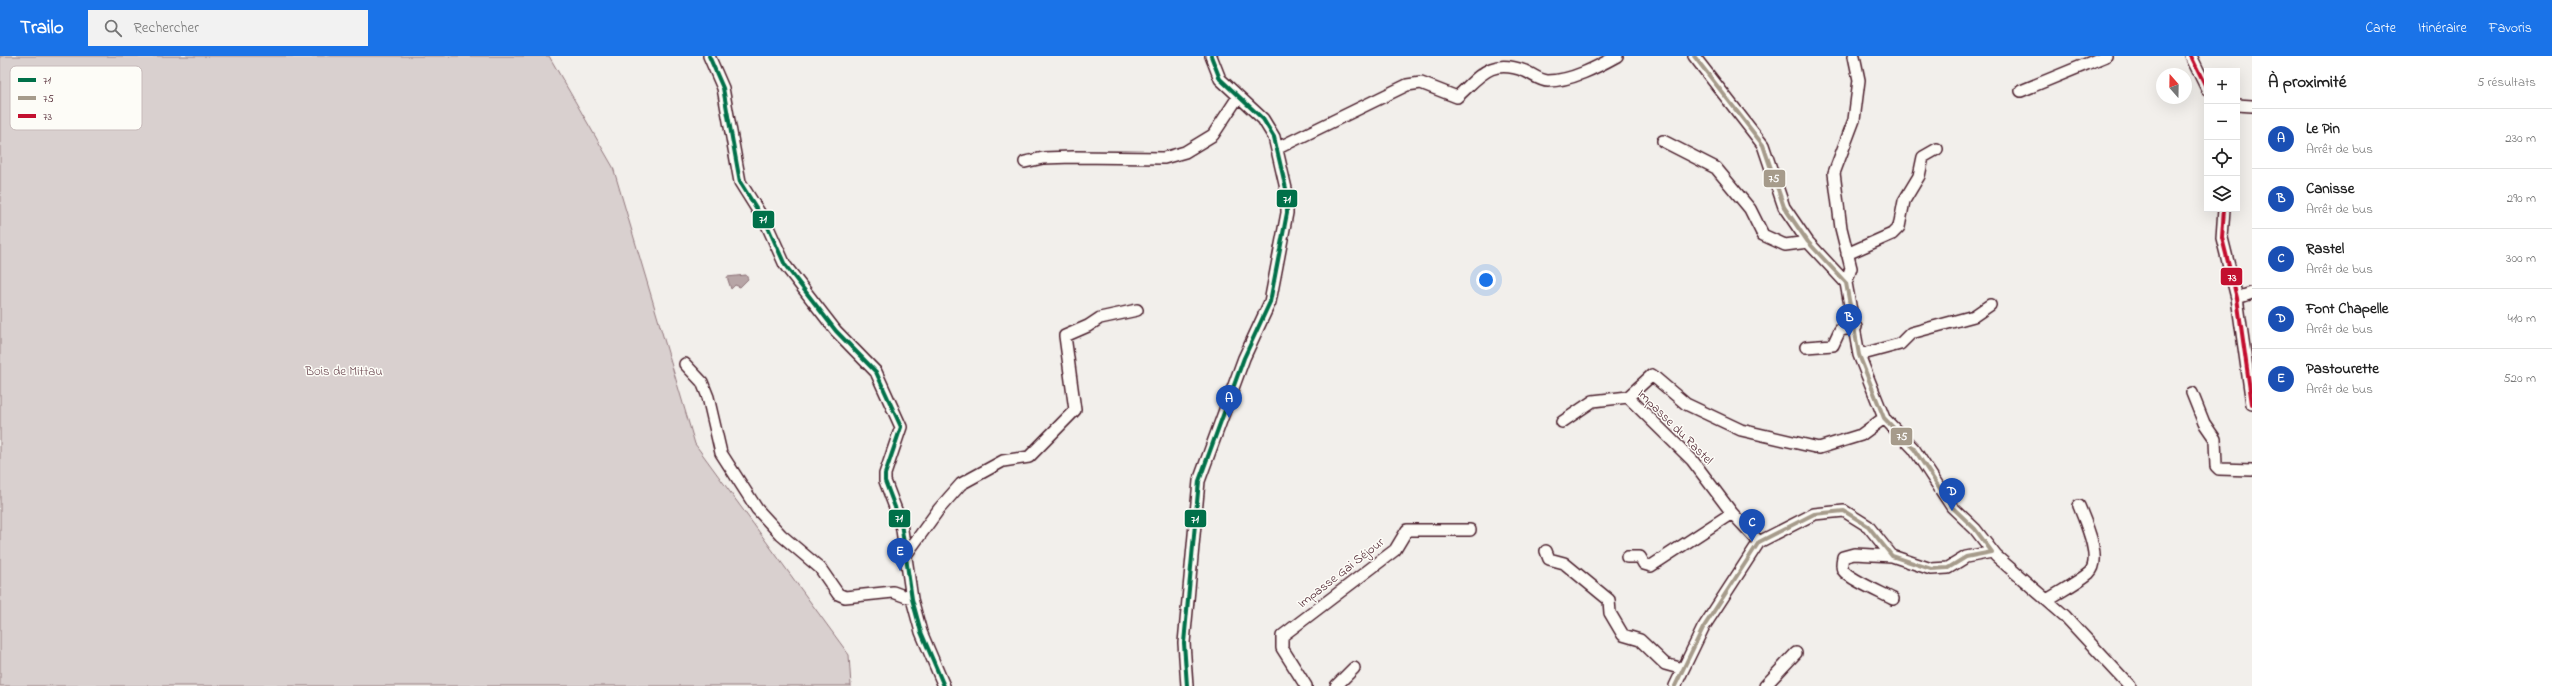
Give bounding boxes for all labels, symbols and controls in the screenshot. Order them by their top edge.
search box [88,10,368,46]
text: Trailo [20,15,64,42]
icon: search [102,17,124,39]
text: Rechercher [134,17,199,39]
text: Carte [2365,18,2396,39]
text: Itinéraire [2418,18,2467,39]
text: Favoris [2489,18,2532,39]
legend [10,66,142,130]
north arrow [2156,68,2192,104]
map controls [2204,68,2240,212]
button: + [2204,68,2240,104]
text: À proximité [2268,70,2346,95]
text: 71 [43,73,52,89]
text: 5 résultats [2477,73,2536,92]
text: 75 [43,91,54,107]
button: − [2204,104,2240,140]
text: 73 [43,109,53,125]
text: Le Pin [2306,118,2340,140]
text: A [2277,129,2285,148]
text: 230 m [2505,129,2536,148]
button: locate [2204,140,2240,176]
text: Arrêt de bus [2306,140,2373,159]
line badge: 75 [1763,169,1786,188]
text: 75 [1769,171,1780,187]
button: layers [2204,176,2240,212]
text: Canisse [2306,178,2354,200]
line badge: 71 [1276,189,1298,208]
text: B [2277,189,2285,208]
text: 290 m [2507,189,2536,208]
text: 71 [1283,192,1292,208]
text: Arrêt de bus [2306,200,2373,219]
line badge: 71 [752,210,775,229]
text: 71 [759,212,768,228]
text: Rastel [2306,238,2344,260]
text: C [2277,249,2285,268]
text: 300 m [2506,249,2536,268]
text: Arrêt de bus [2306,260,2373,279]
line badge: 73 [2220,267,2243,286]
your location [1476,270,1496,290]
text: 73 [2227,270,2237,286]
text: Font Chapelle [2306,298,2388,320]
pin: B [1836,304,1862,337]
text: D [2276,309,2286,328]
text: 410 m [2508,309,2536,328]
text: Arrêt de bus [2306,320,2373,339]
text: Pastourette [2306,358,2379,380]
park label: Bois de Mittau [304,362,383,381]
text: E [2277,369,2285,388]
text: 520 m [2503,369,2536,388]
text: Arrêt de bus [2306,380,2373,399]
pin: A [1216,385,1242,418]
street label: Impasse du Rastel [1633,385,1717,469]
line badge: 75 [1890,427,1913,446]
text: 75 [1897,429,1908,445]
pin: D [1939,478,1965,511]
line badge: 71 [888,509,911,528]
line badge: 71 [1184,509,1207,528]
pin: C [1739,509,1765,542]
text: 71 [895,511,904,527]
text: 71 [1191,512,1200,528]
street label: Impasse Gai Séjour [1294,533,1389,613]
pin: E [887,538,913,571]

